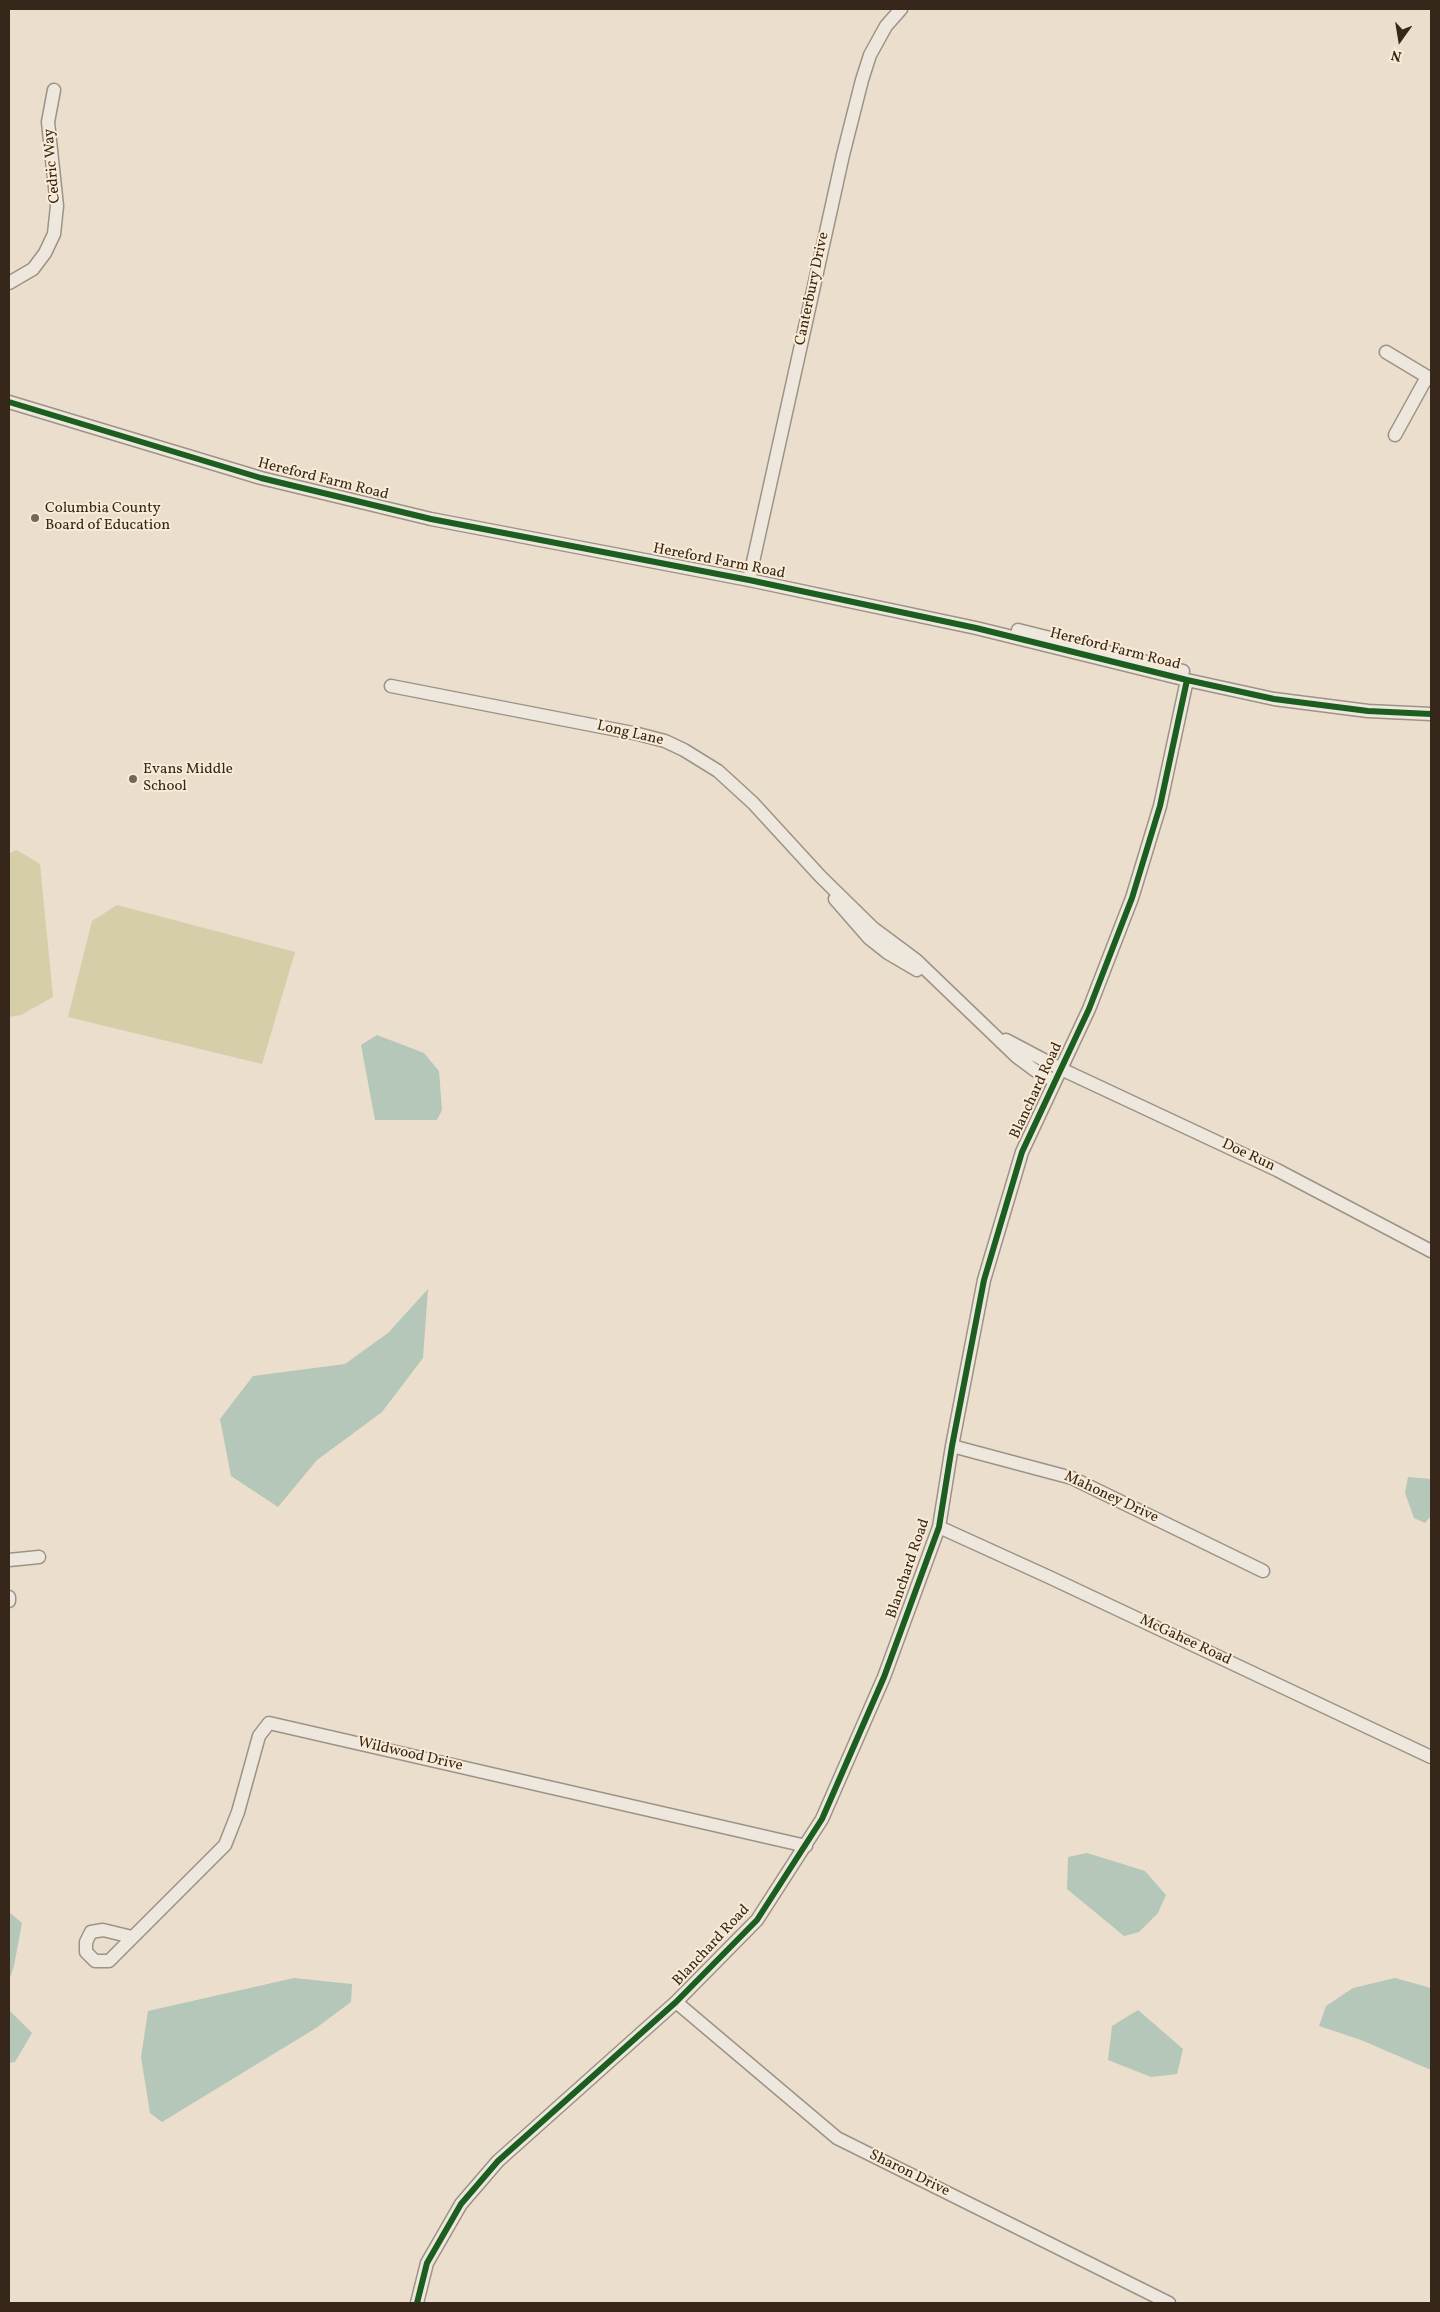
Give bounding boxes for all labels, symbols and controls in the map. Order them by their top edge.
north arrow [1375,15,1425,65]
text: N [1389,45,1404,66]
street label: Cedric Way [41,128,65,204]
street label: Canterbury Drive [792,231,834,347]
street label: Hereford Farm Road [256,455,390,505]
place label: Columbia County Board of Education [45,500,170,535]
marker: Columbia County Board of Education [29,512,41,524]
street label: Hereford Farm Road [651,540,787,584]
street label: Hereford Farm Road [1048,625,1182,675]
street label: Long Lane [595,718,665,750]
place label: Evans Middle School [143,761,233,796]
marker: Evans Middle School [127,773,139,785]
street label: Blanchard Road [1007,1040,1067,1142]
street label: Doe Run [1218,1136,1278,1176]
street label: Mahoney Drive [1061,1468,1161,1528]
street label: Blanchard Road [883,1517,935,1621]
street label: McGahee Road [1136,1612,1234,1670]
street label: Wildwood Drive [356,1734,464,1776]
street label: Blanchard Road [670,1902,754,1990]
street label: Sharon Drive [866,2147,952,2201]

